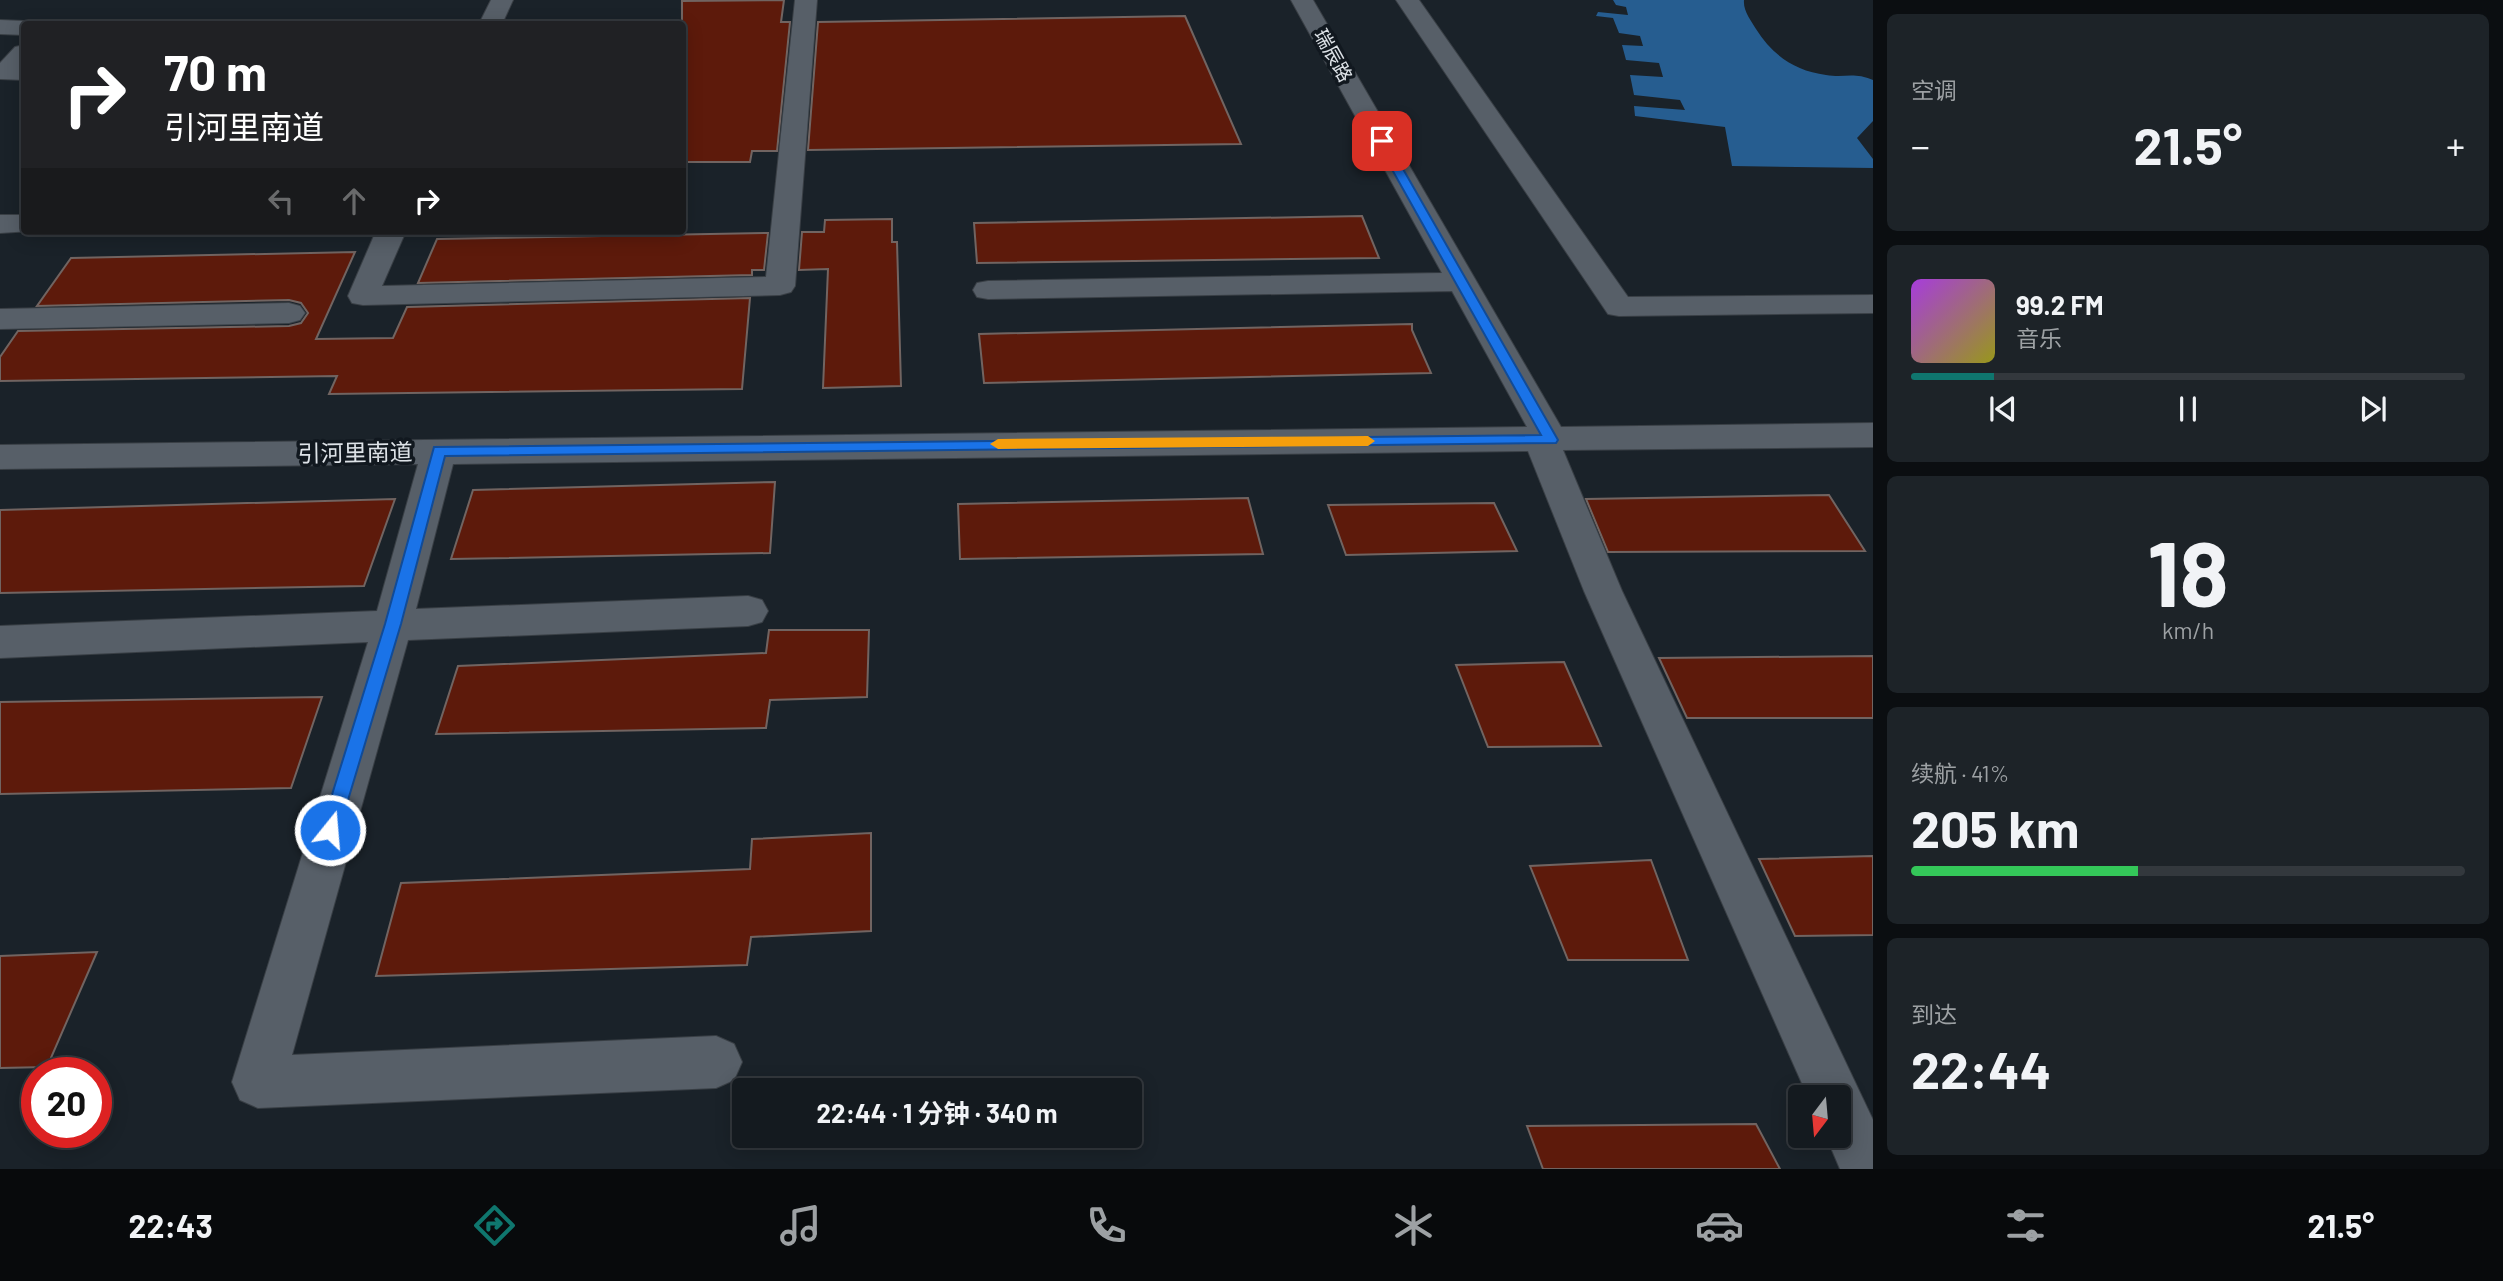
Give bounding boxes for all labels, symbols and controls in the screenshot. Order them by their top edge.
street label: 瑞辰路 [1310,24,1358,86]
text: 70 m [164,42,267,101]
icon: right [49,49,140,140]
text: 空调 [1911,76,1957,104]
text: 引河里南道 [164,107,324,145]
pin [1352,111,1412,171]
text: 21.5° [2134,113,2242,175]
icon: arrive [1363,122,1401,160]
text: − [1911,122,1930,168]
text: + [2446,122,2465,168]
icon: left [262,182,300,220]
icon: ahead [335,182,373,220]
icon: right [408,182,446,220]
text: 99.2 FM [2016,289,2104,320]
text: 音乐 [2016,324,2062,352]
icon: previous [1984,390,2022,428]
icon: pause [2169,390,2207,428]
icon: next [2354,390,2392,428]
street label: 引河里南道 [297,437,413,467]
text: 18 [2147,516,2229,625]
text: km/h [2162,616,2214,644]
text: 续航 · 41% [1911,759,2009,787]
position arrow [293,793,367,867]
text: 205 km [1911,796,2079,858]
text: 到达 [1911,1000,1957,1028]
text: 22:44 [1911,1037,2051,1099]
speed limit sign: 20 [21,1057,112,1148]
north arrow [1788,1085,1852,1148]
map controls [1788,1085,1851,1148]
text: 22:44 · 1 分钟 · 340 m [817,1097,1057,1128]
icon: directions [470,1201,519,1250]
icon: music [776,1201,825,1250]
icon: phone [1082,1201,1131,1250]
icon: climate [1389,1201,1438,1250]
icon: car [1695,1201,1744,1250]
icon: filters [2001,1201,2050,1250]
text: 22:43 [129,1206,213,1244]
text: 21.5° [2307,1206,2374,1244]

